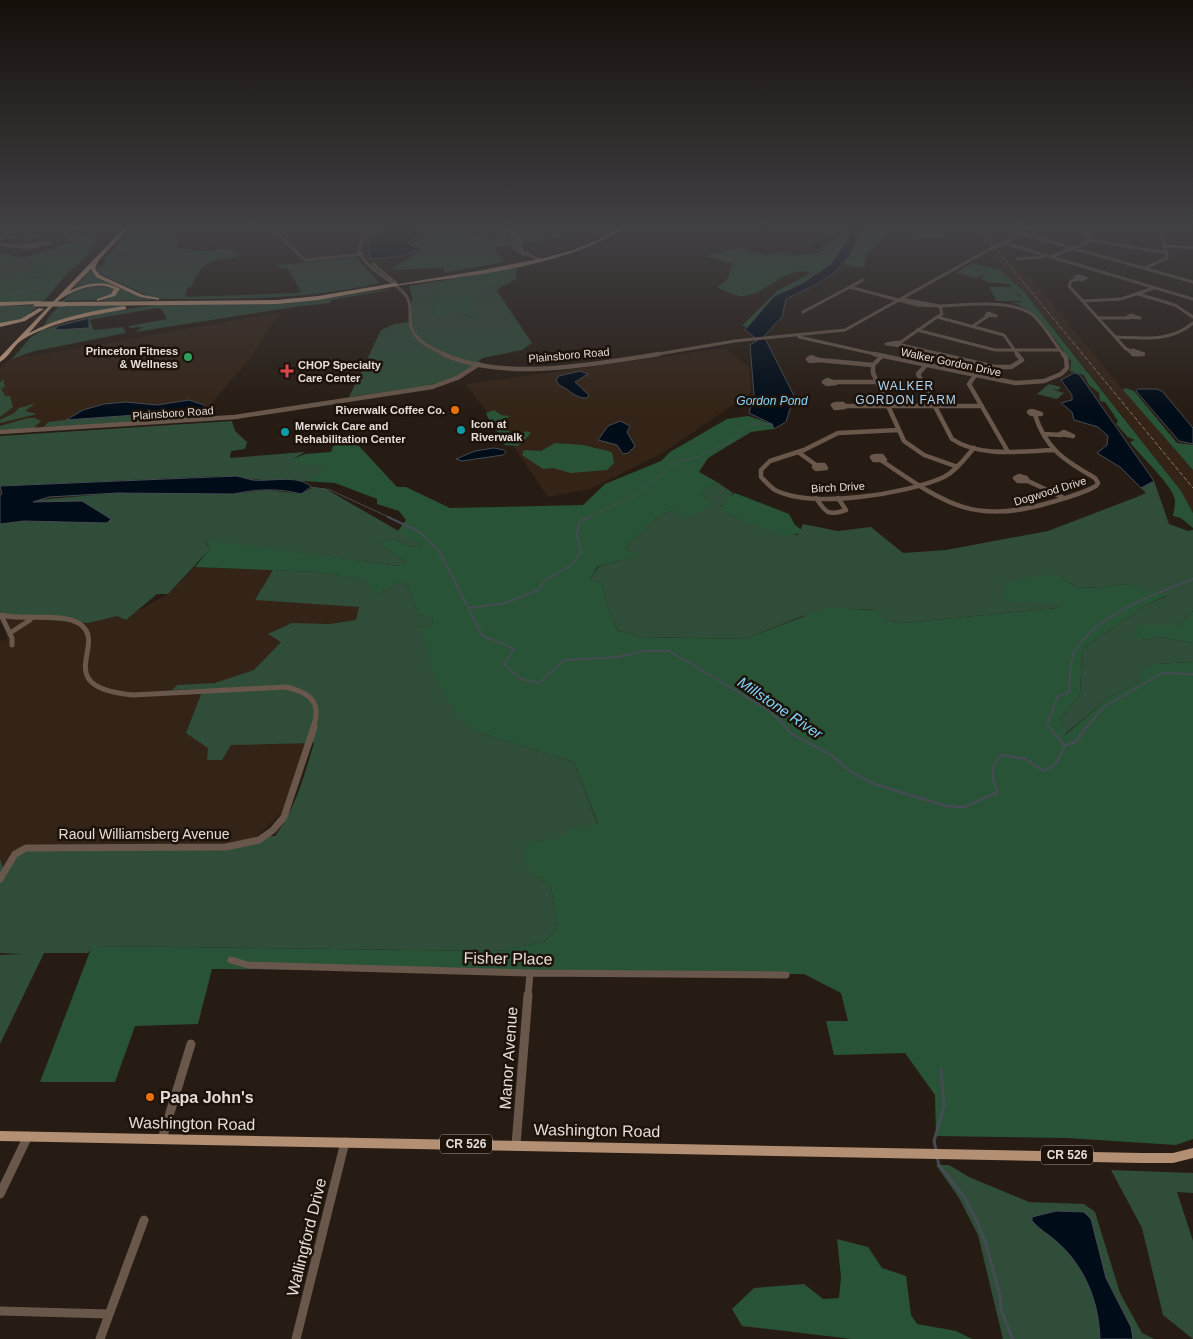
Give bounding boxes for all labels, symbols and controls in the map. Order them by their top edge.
place label: Princeton Fitness & Wellness [86,345,178,370]
street label: Plainsboro Road [528,345,610,365]
street label: Walker Gordon Drive [900,345,1002,379]
marker: Princeton Fitness & Wellness [182,351,194,363]
place label: CHOP Specialty Care Center [298,359,382,384]
marker: CHOP Specialty Care Center [280,364,294,378]
district label: WALKER GORDON FARM [855,379,957,407]
water label: Gordon Pond [736,394,808,408]
street label: Plainsboro Road [132,404,214,422]
place label: Riverwalk Coffee Co. [336,404,445,416]
marker: Riverwalk Coffee Co. [449,404,461,416]
place label: Icon at Riverwalk [471,418,523,443]
place label: Merwick Care and Rehabilitation Center [295,420,406,445]
marker: Icon at Riverwalk [455,424,467,436]
marker: Merwick Care and Rehabilitation Center [279,426,291,438]
street label: Dogwood Drive [1012,474,1088,508]
street label: Birch Drive [811,480,865,494]
water label: Millstone River [735,673,827,743]
street label: Raoul Williamsberg Avenue [59,826,230,842]
street label: Fisher Place [463,949,553,968]
street label: Manor Avenue [496,1006,521,1110]
place label: Papa John's [160,1089,254,1106]
marker: Papa John's [144,1091,156,1103]
street label: Washington Road [129,1114,255,1133]
street label: Washington Road [534,1121,660,1140]
road number: CR 526 [440,1134,492,1154]
road number: CR 526 [1041,1146,1093,1164]
street label: Wallingford Drive [284,1176,329,1298]

